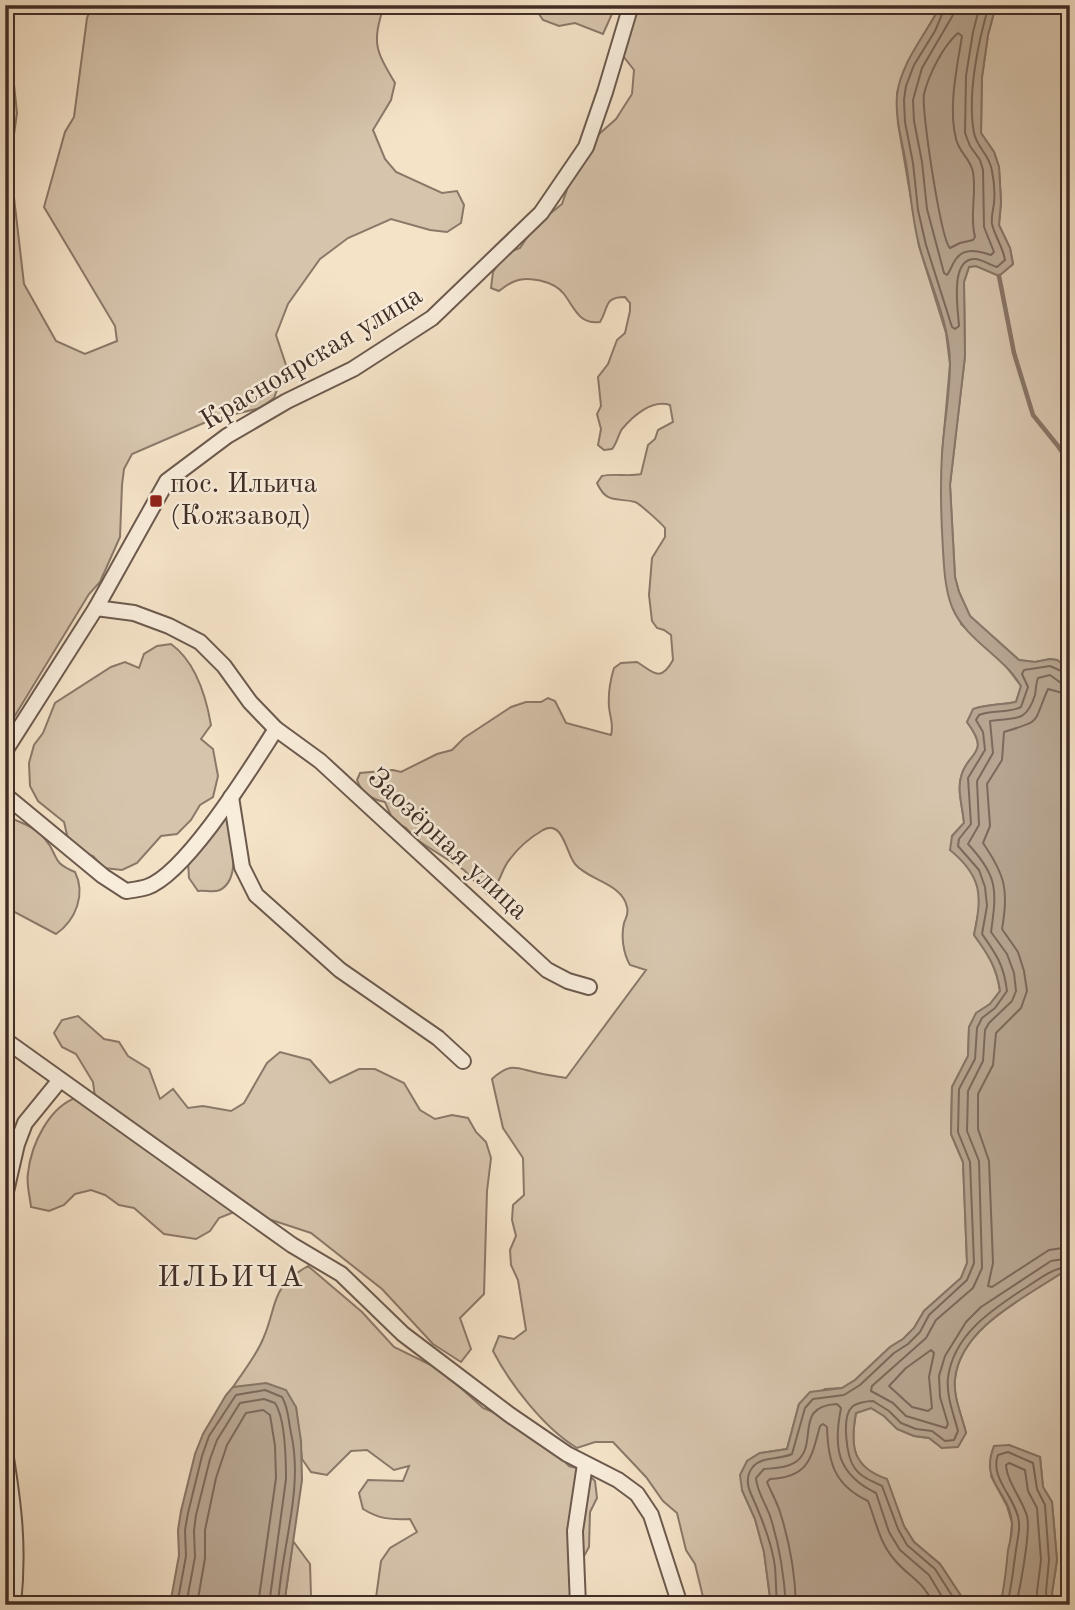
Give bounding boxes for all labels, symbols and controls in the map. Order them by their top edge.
street label: Красноярская улица [196,282,428,436]
place label: пос. Ильича (Кожзавод) [170,471,317,531]
marker: пос. Ильича (Кожзавод) [148,493,164,509]
street label: Заозёрная улица [361,764,533,926]
district label: ИЛЬИЧА [157,1263,305,1293]

